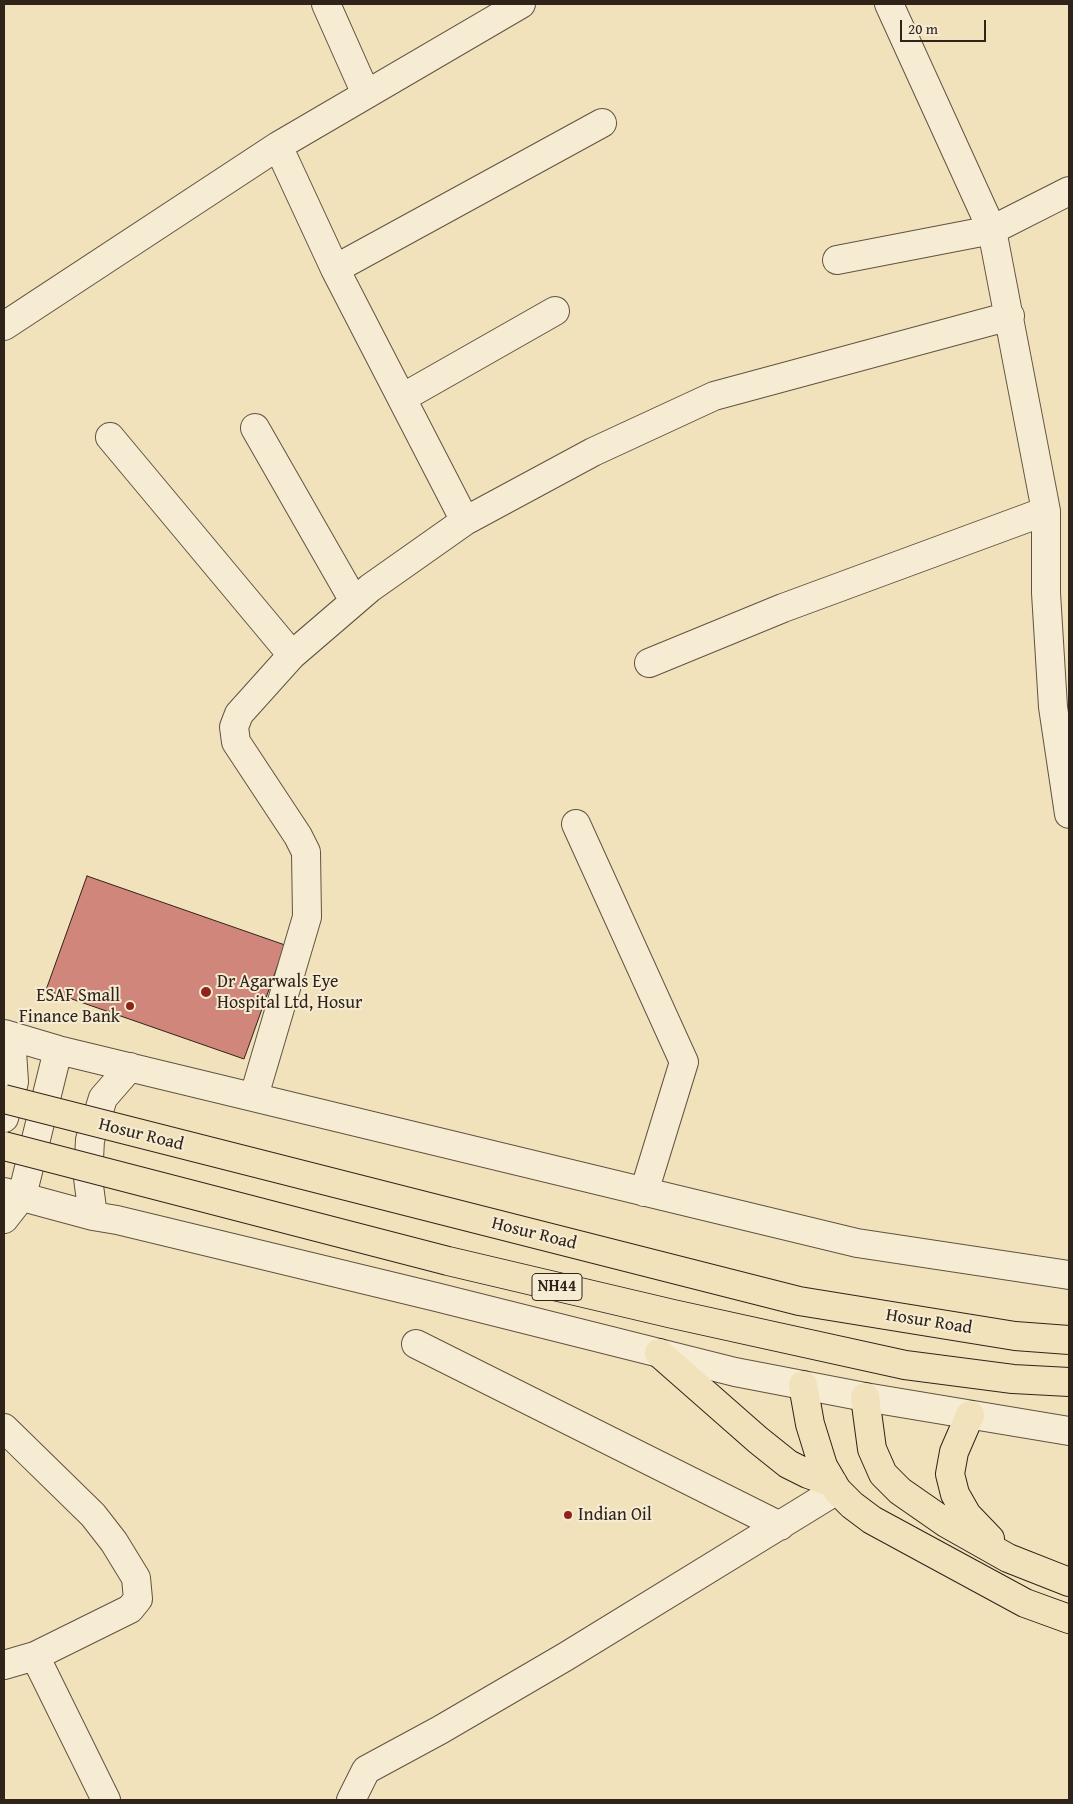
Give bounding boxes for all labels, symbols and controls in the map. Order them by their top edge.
scale bar [903,10,989,42]
text: 20 m [908,18,938,39]
place label: Dr Agarwals Eye Hospital Ltd, Hosur [217,971,362,1014]
place label: ESAF Small Finance Bank [19,985,120,1028]
marker: Dr Agarwals Eye Hospital Ltd, Hosur [199,985,213,999]
marker: ESAF Small Finance Bank [124,1000,136,1012]
street label: Hosur Road [96,1114,186,1156]
street label: Hosur Road [489,1213,579,1255]
road number: NH44 [532,1274,582,1300]
street label: Hosur Road [884,1305,974,1339]
place label: Indian Oil [578,1504,652,1526]
marker: Indian Oil [562,1509,574,1521]

